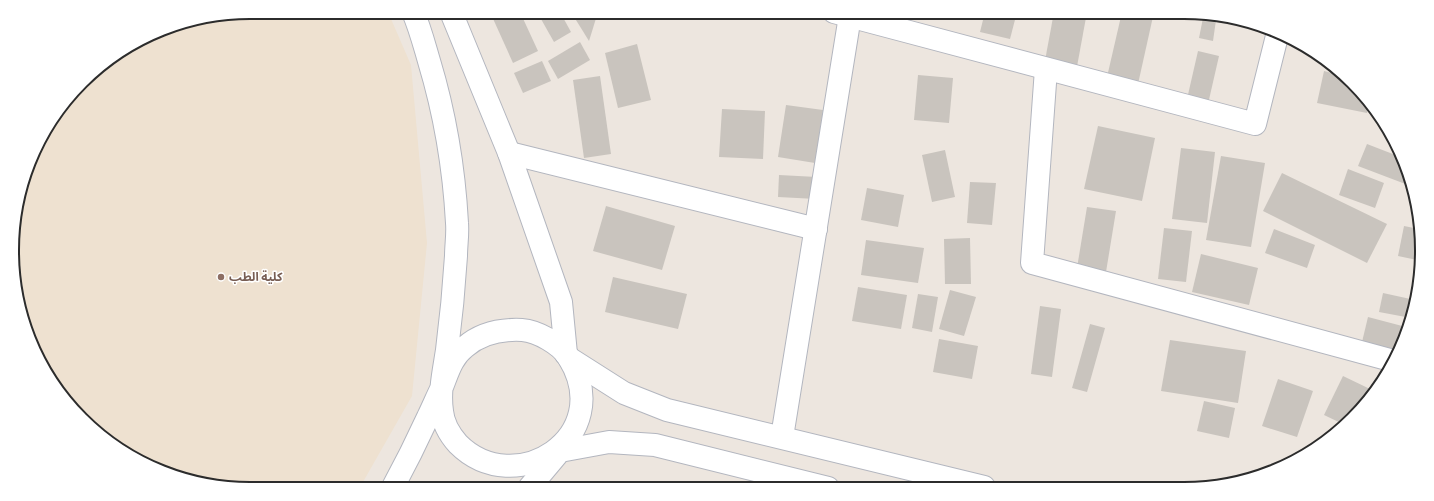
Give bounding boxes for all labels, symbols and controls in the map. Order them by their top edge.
place label: كلية الطب [229,269,283,284]
marker: كلية الطب [216,272,226,282]

